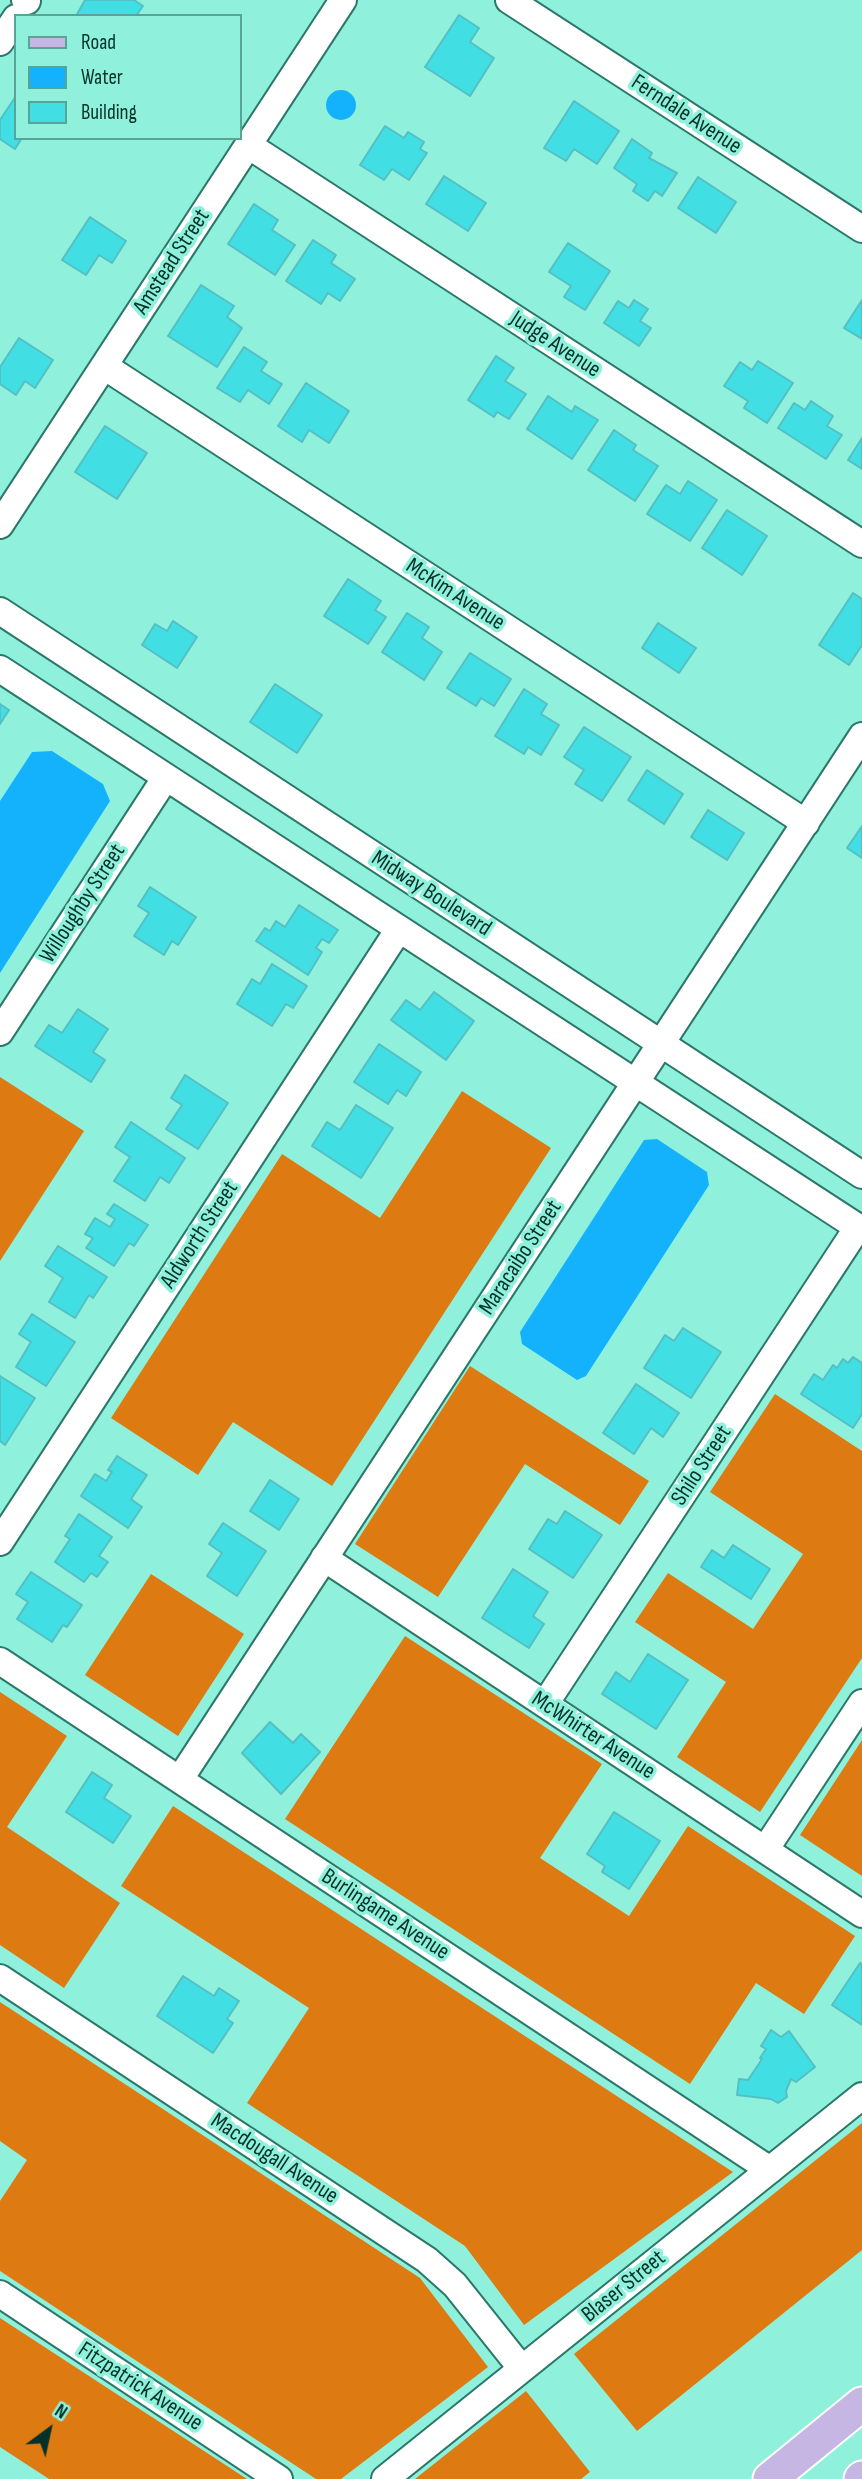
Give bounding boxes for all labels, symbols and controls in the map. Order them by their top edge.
legend [14,14,242,140]
text: Road [81,30,116,55]
text: Water [81,65,123,90]
street label: Ferndale Avenue [626,69,746,161]
text: Building [81,100,137,125]
street label: Amstead Street [128,204,216,320]
street label: Judge Avenue [505,306,605,384]
street label: McKim Avenue [400,553,510,637]
street label: Willoughby Street [34,839,132,969]
street label: Midway Boulevard [366,845,496,943]
street label: Aldworth Street [155,1176,245,1294]
street label: Maracaibo Street [474,1196,568,1320]
street label: Shilo Street [666,1421,738,1511]
street label: McWhirter Avenue [526,1686,660,1786]
street label: Burlingame Avenue [316,1863,454,1967]
street label: Macdougall Avenue [205,2108,343,2210]
street label: Blaser Street [577,2245,671,2329]
street label: Fitzpatrick Avenue [73,2337,207,2437]
north arrow [14,2395,84,2465]
text: N [50,2400,71,2424]

